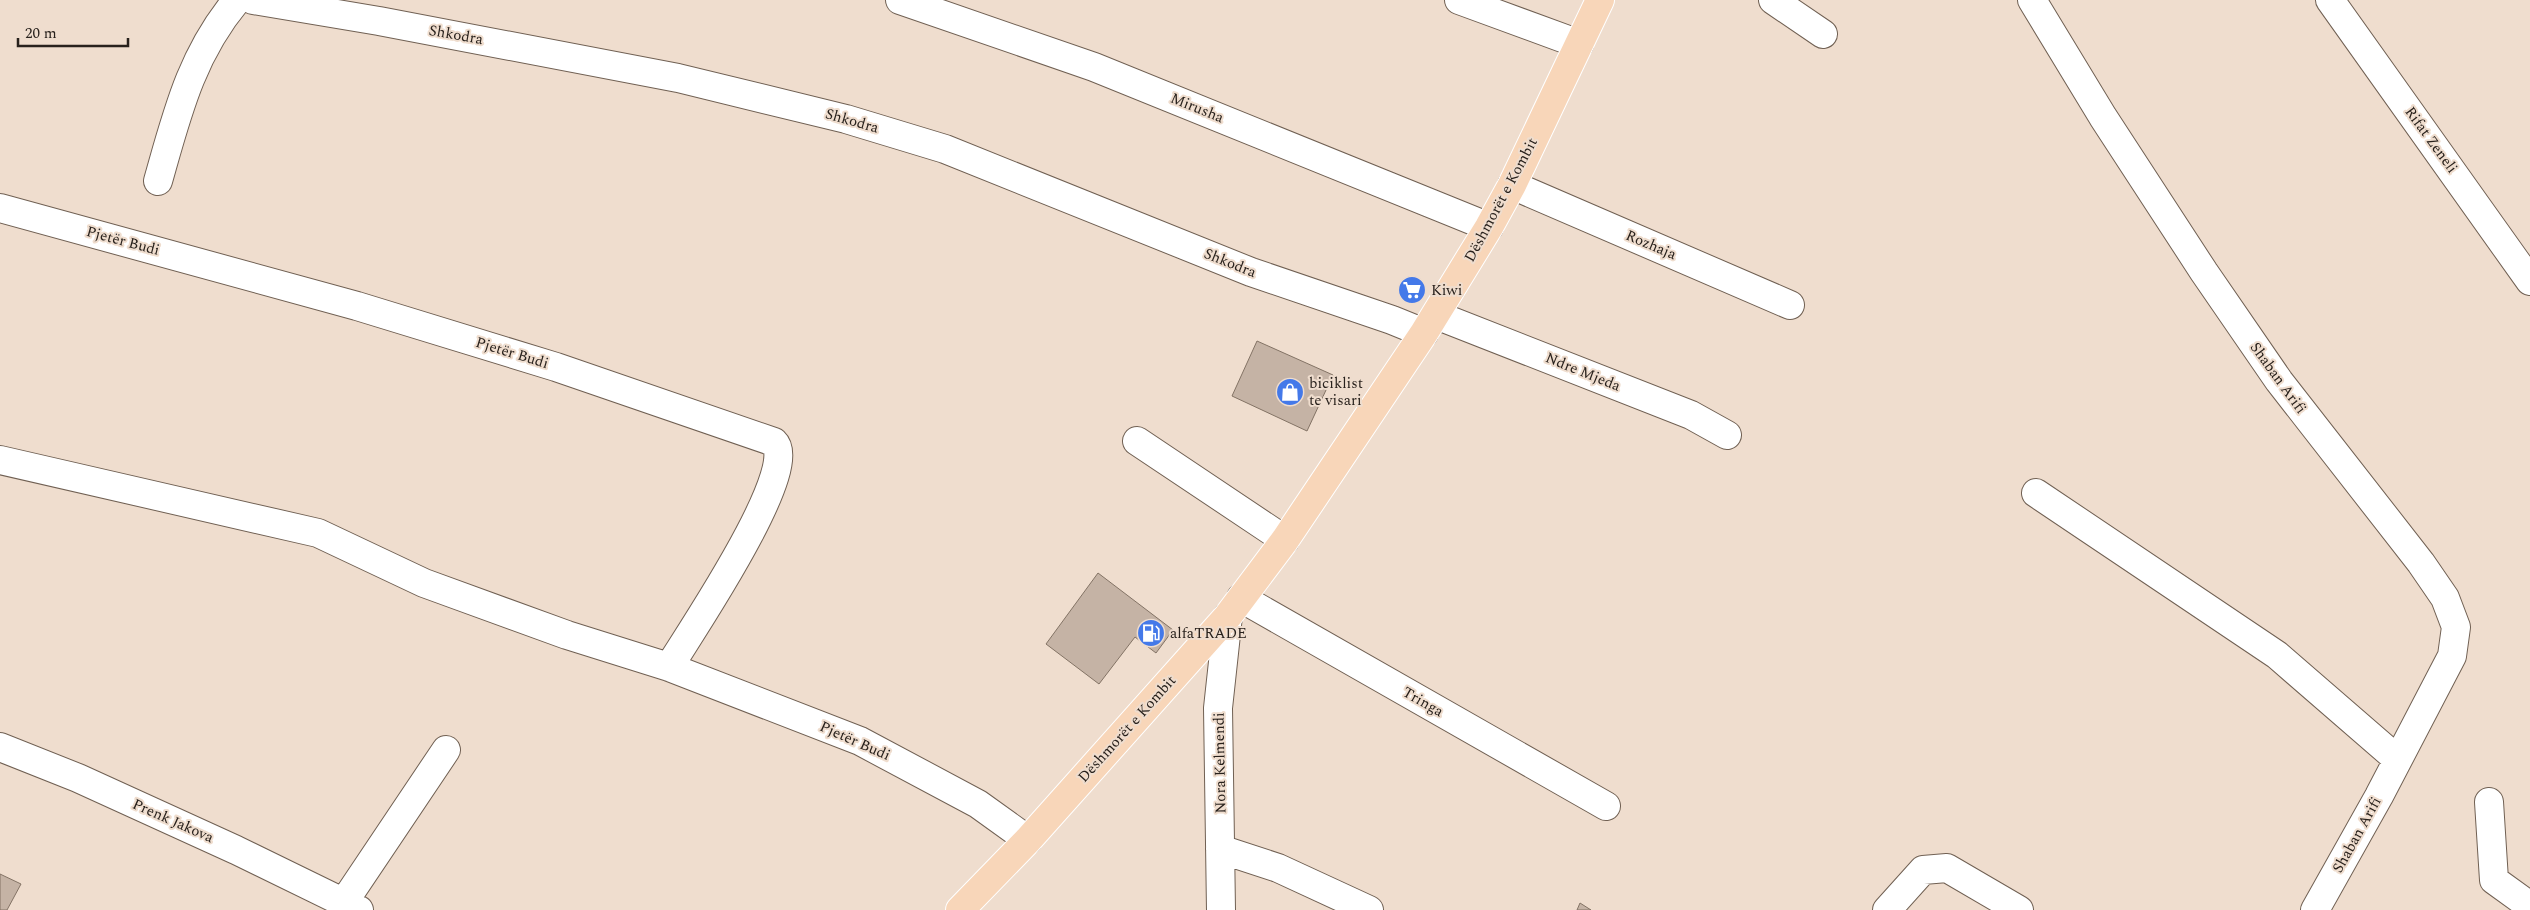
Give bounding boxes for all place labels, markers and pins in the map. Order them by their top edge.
supermarket icon: Kiwi [1397,275,1427,305]
place label: Kiwi [1431,279,1462,302]
place label: biciklist te visari [1309,372,1363,412]
shop icon: biciklist te visari [1275,377,1305,407]
fuel station icon: alfaTRADE [1136,618,1166,648]
place label: alfaTRADE [1170,622,1247,645]

